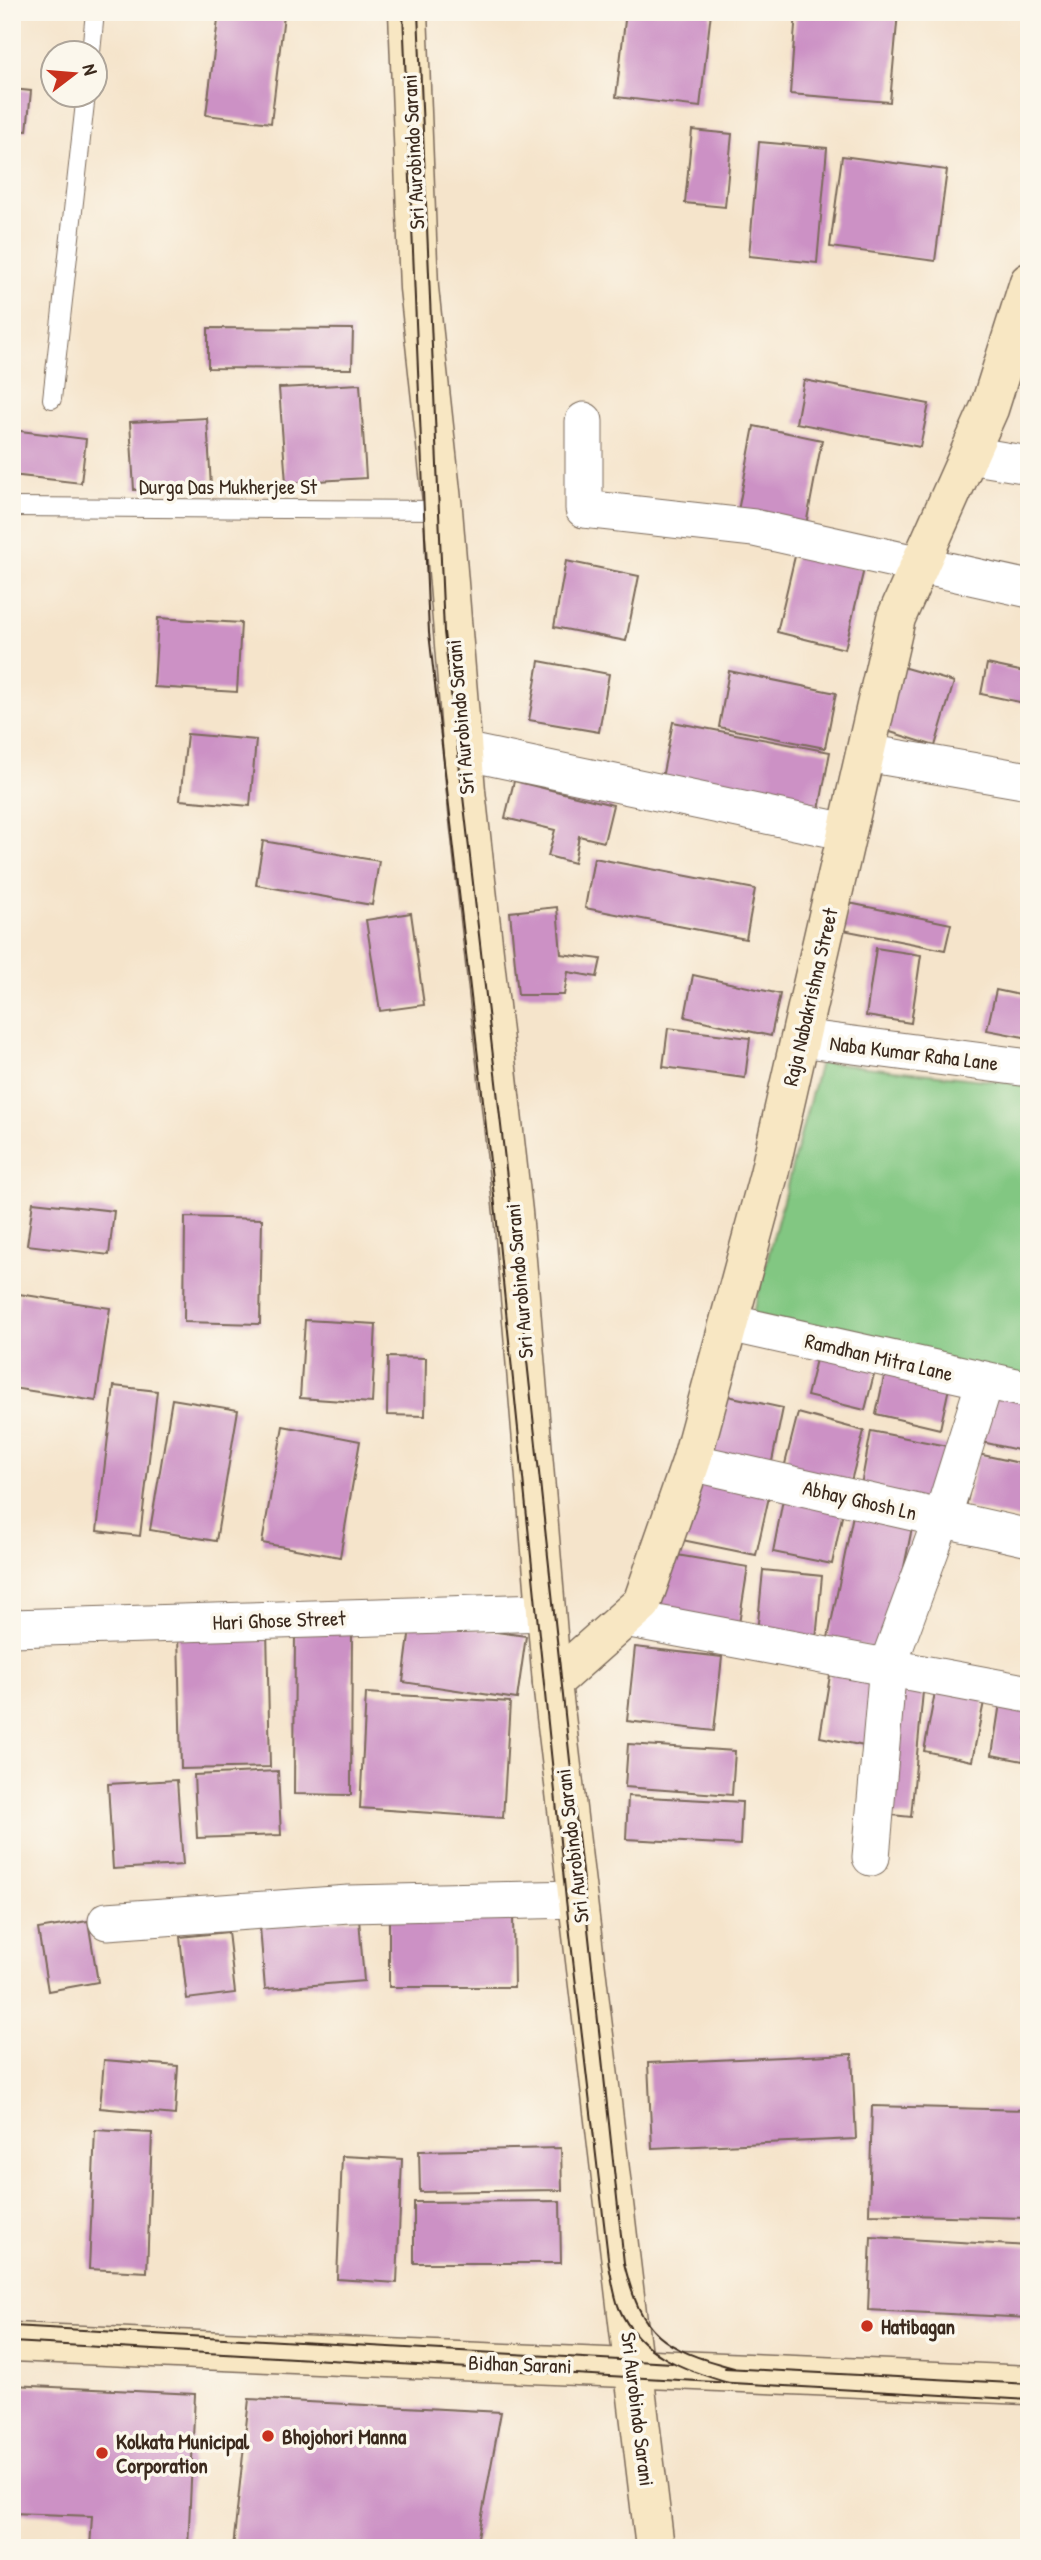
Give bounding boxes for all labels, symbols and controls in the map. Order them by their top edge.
north arrow [38,38,108,108]
text: N [76,61,104,78]
street label: Sri Aurobindo Sarani [394,74,432,230]
street label: Durga Das Mukherjee St [139,472,318,501]
street label: Sri Aurobindo Sarani [439,638,481,796]
street label: Raja Nabakrishna Street [775,904,845,1089]
street label: Naba Kumar Raha Lane [828,1028,1000,1078]
street label: Sri Aurobindo Sarani [498,1202,540,1360]
street label: Ramdhan Mitra Lane [802,1326,956,1388]
street label: Abhay Ghosh Ln [800,1473,920,1527]
street label: Hari Ghose Street [212,1603,347,1637]
street label: Sri Aurobindo Sarani [548,1767,596,1925]
place label: Hatibagan [881,2312,955,2342]
marker: Hatibagan [859,2318,875,2334]
street label: Sri Aurobindo Sarani [614,2330,662,2488]
street label: Bidhan Sarani [468,2348,572,2380]
place label: Bhojohori Manna [282,2422,407,2451]
place label: Kolkata Municipal Corporation [116,2427,249,2481]
marker: Bhojohori Manna [260,2428,276,2444]
marker: Kolkata Municipal Corporation [94,2445,110,2461]

